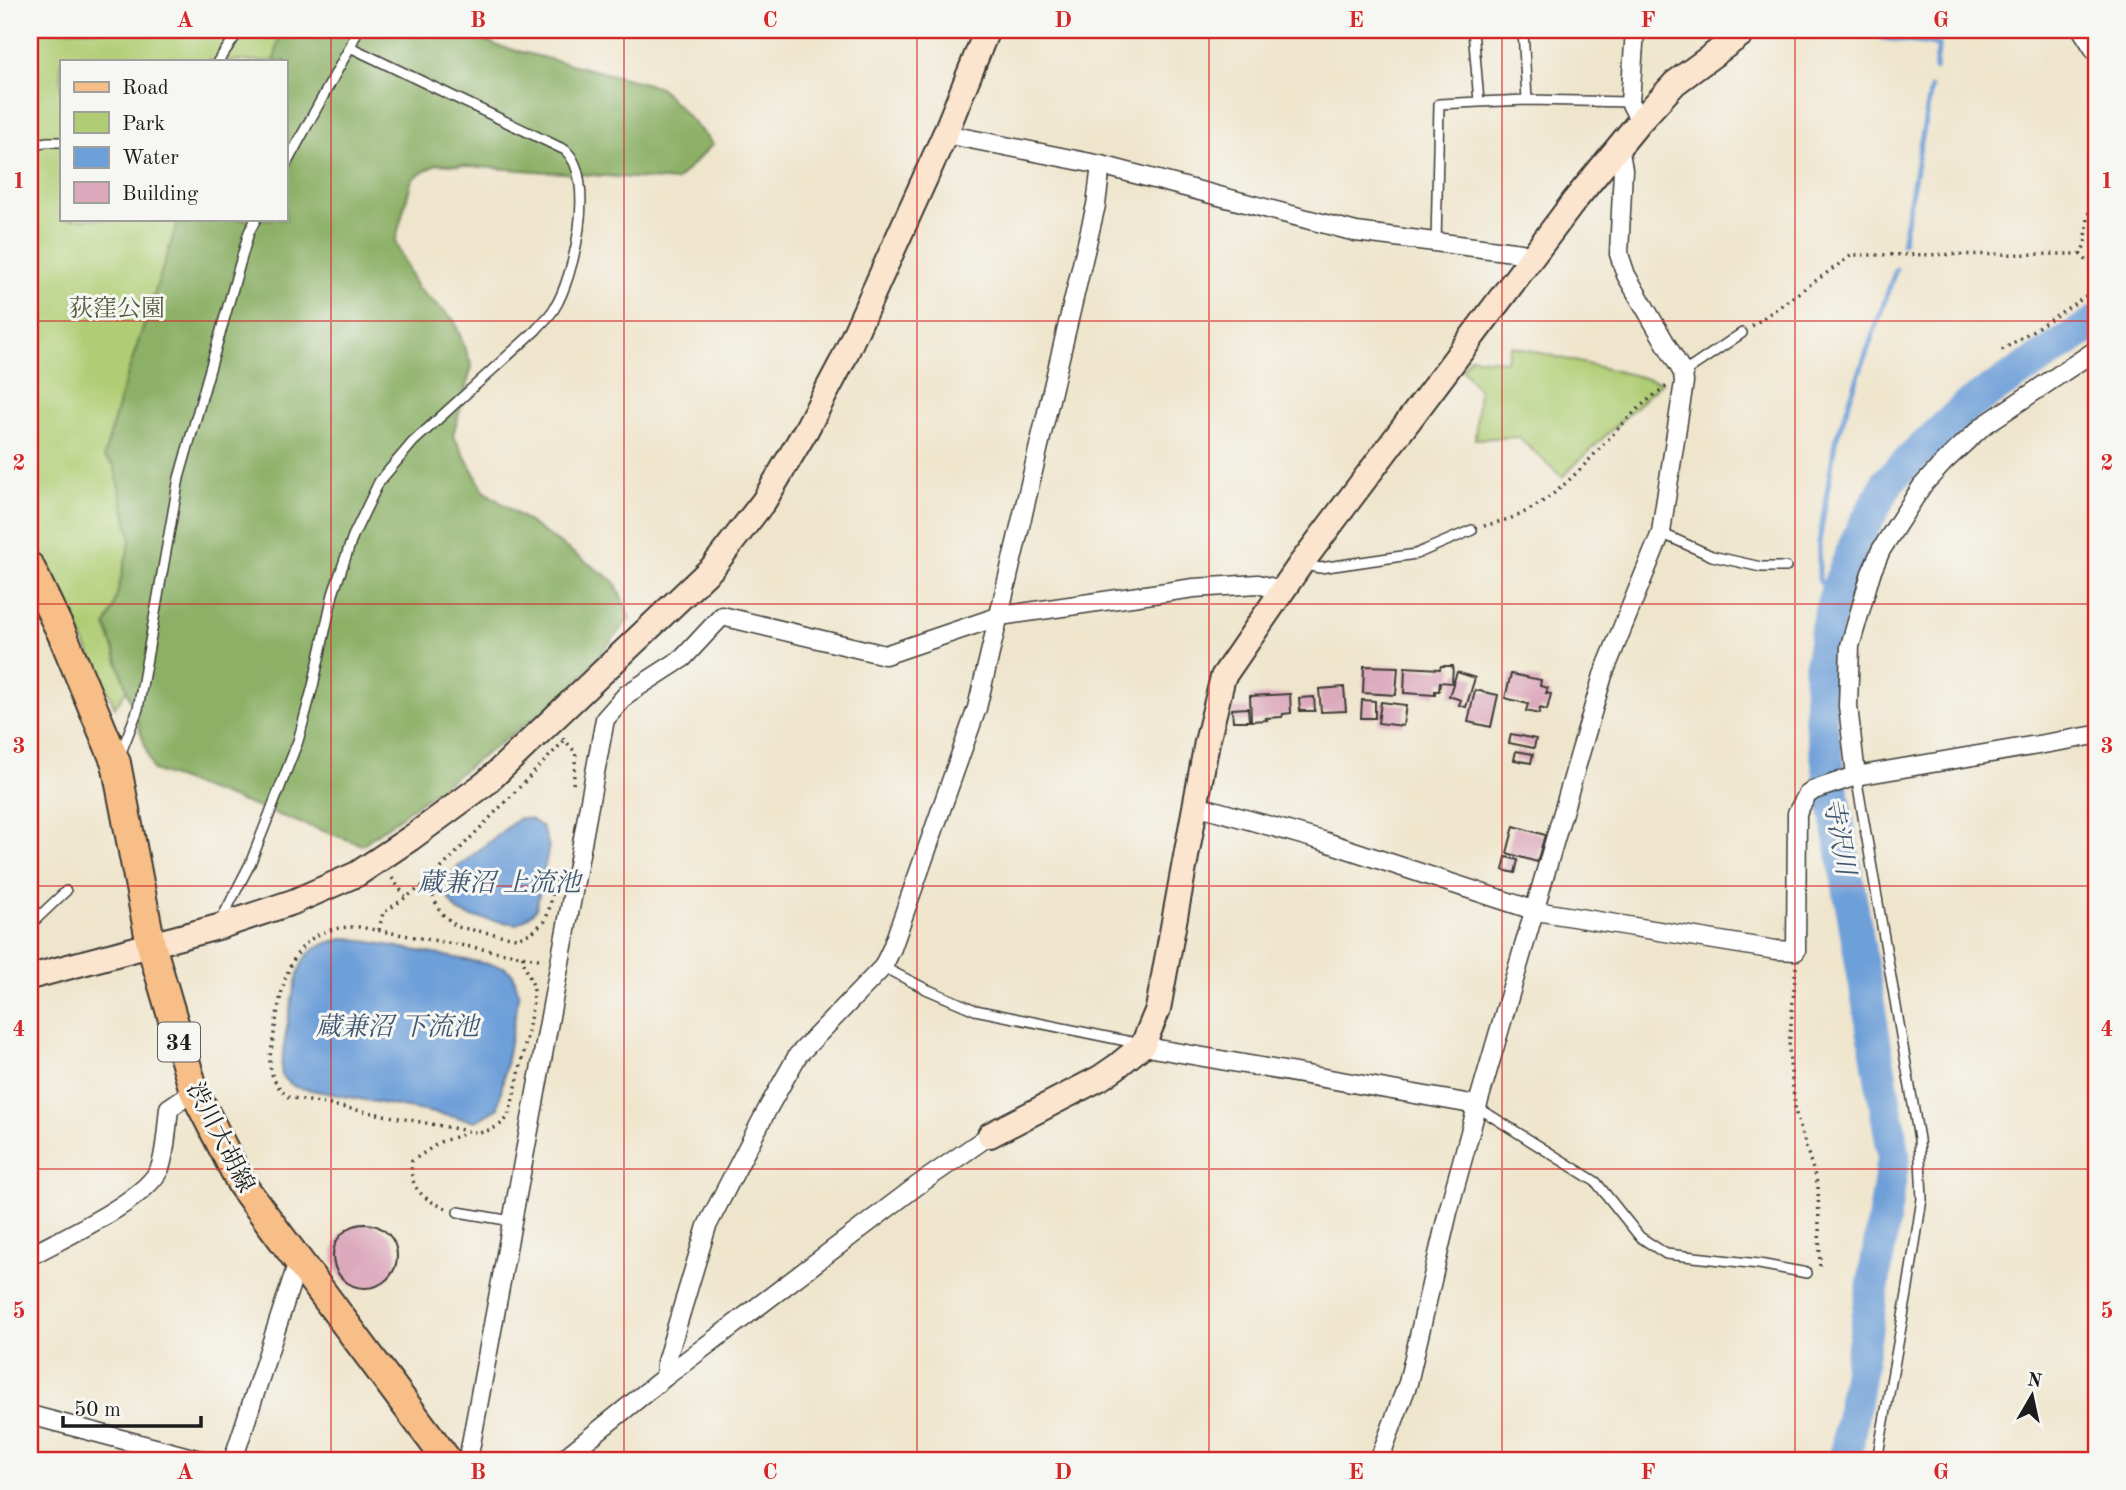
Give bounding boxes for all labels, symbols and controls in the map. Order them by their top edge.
text: A [176,9,194,32]
text: B [470,9,486,32]
text: C [762,9,778,32]
text: D [1054,9,1072,32]
text: E [1348,9,1364,32]
text: F [1640,9,1656,32]
text: G [1933,9,1949,32]
legend [60,60,287,220]
text: Road [122,78,169,99]
text: Park [122,114,165,135]
text: Water [122,148,179,169]
text: 1 [12,170,26,193]
text: 1 [2100,170,2114,193]
text: Building [122,184,199,205]
park label: 荻窪公園 [69,295,165,322]
text: 2 [12,452,26,475]
text: 2 [2100,452,2114,475]
text: 3 [12,735,26,758]
text: 3 [2100,735,2114,758]
water label: 寺沢川 [1818,795,1860,880]
water label: 蔵兼沼 上流池 [417,869,584,897]
water label: 蔵兼沼 下流池 [315,1013,482,1041]
text: 4 [12,1018,26,1041]
text: 4 [2100,1018,2114,1041]
road number: 34 [158,1023,200,1062]
street label: 渋川大胡線 [181,1078,260,1197]
text: 5 [12,1300,26,1323]
text: 5 [2100,1300,2114,1323]
north arrow [1996,1360,2066,1430]
text: N [2026,1371,2043,1392]
scale bar [63,1385,201,1429]
text: 50 m [74,1400,121,1421]
text: A [176,1461,194,1484]
text: B [470,1461,486,1484]
text: C [762,1461,778,1484]
text: D [1054,1461,1072,1484]
text: E [1348,1461,1364,1484]
text: F [1640,1461,1656,1484]
text: G [1933,1461,1949,1484]

